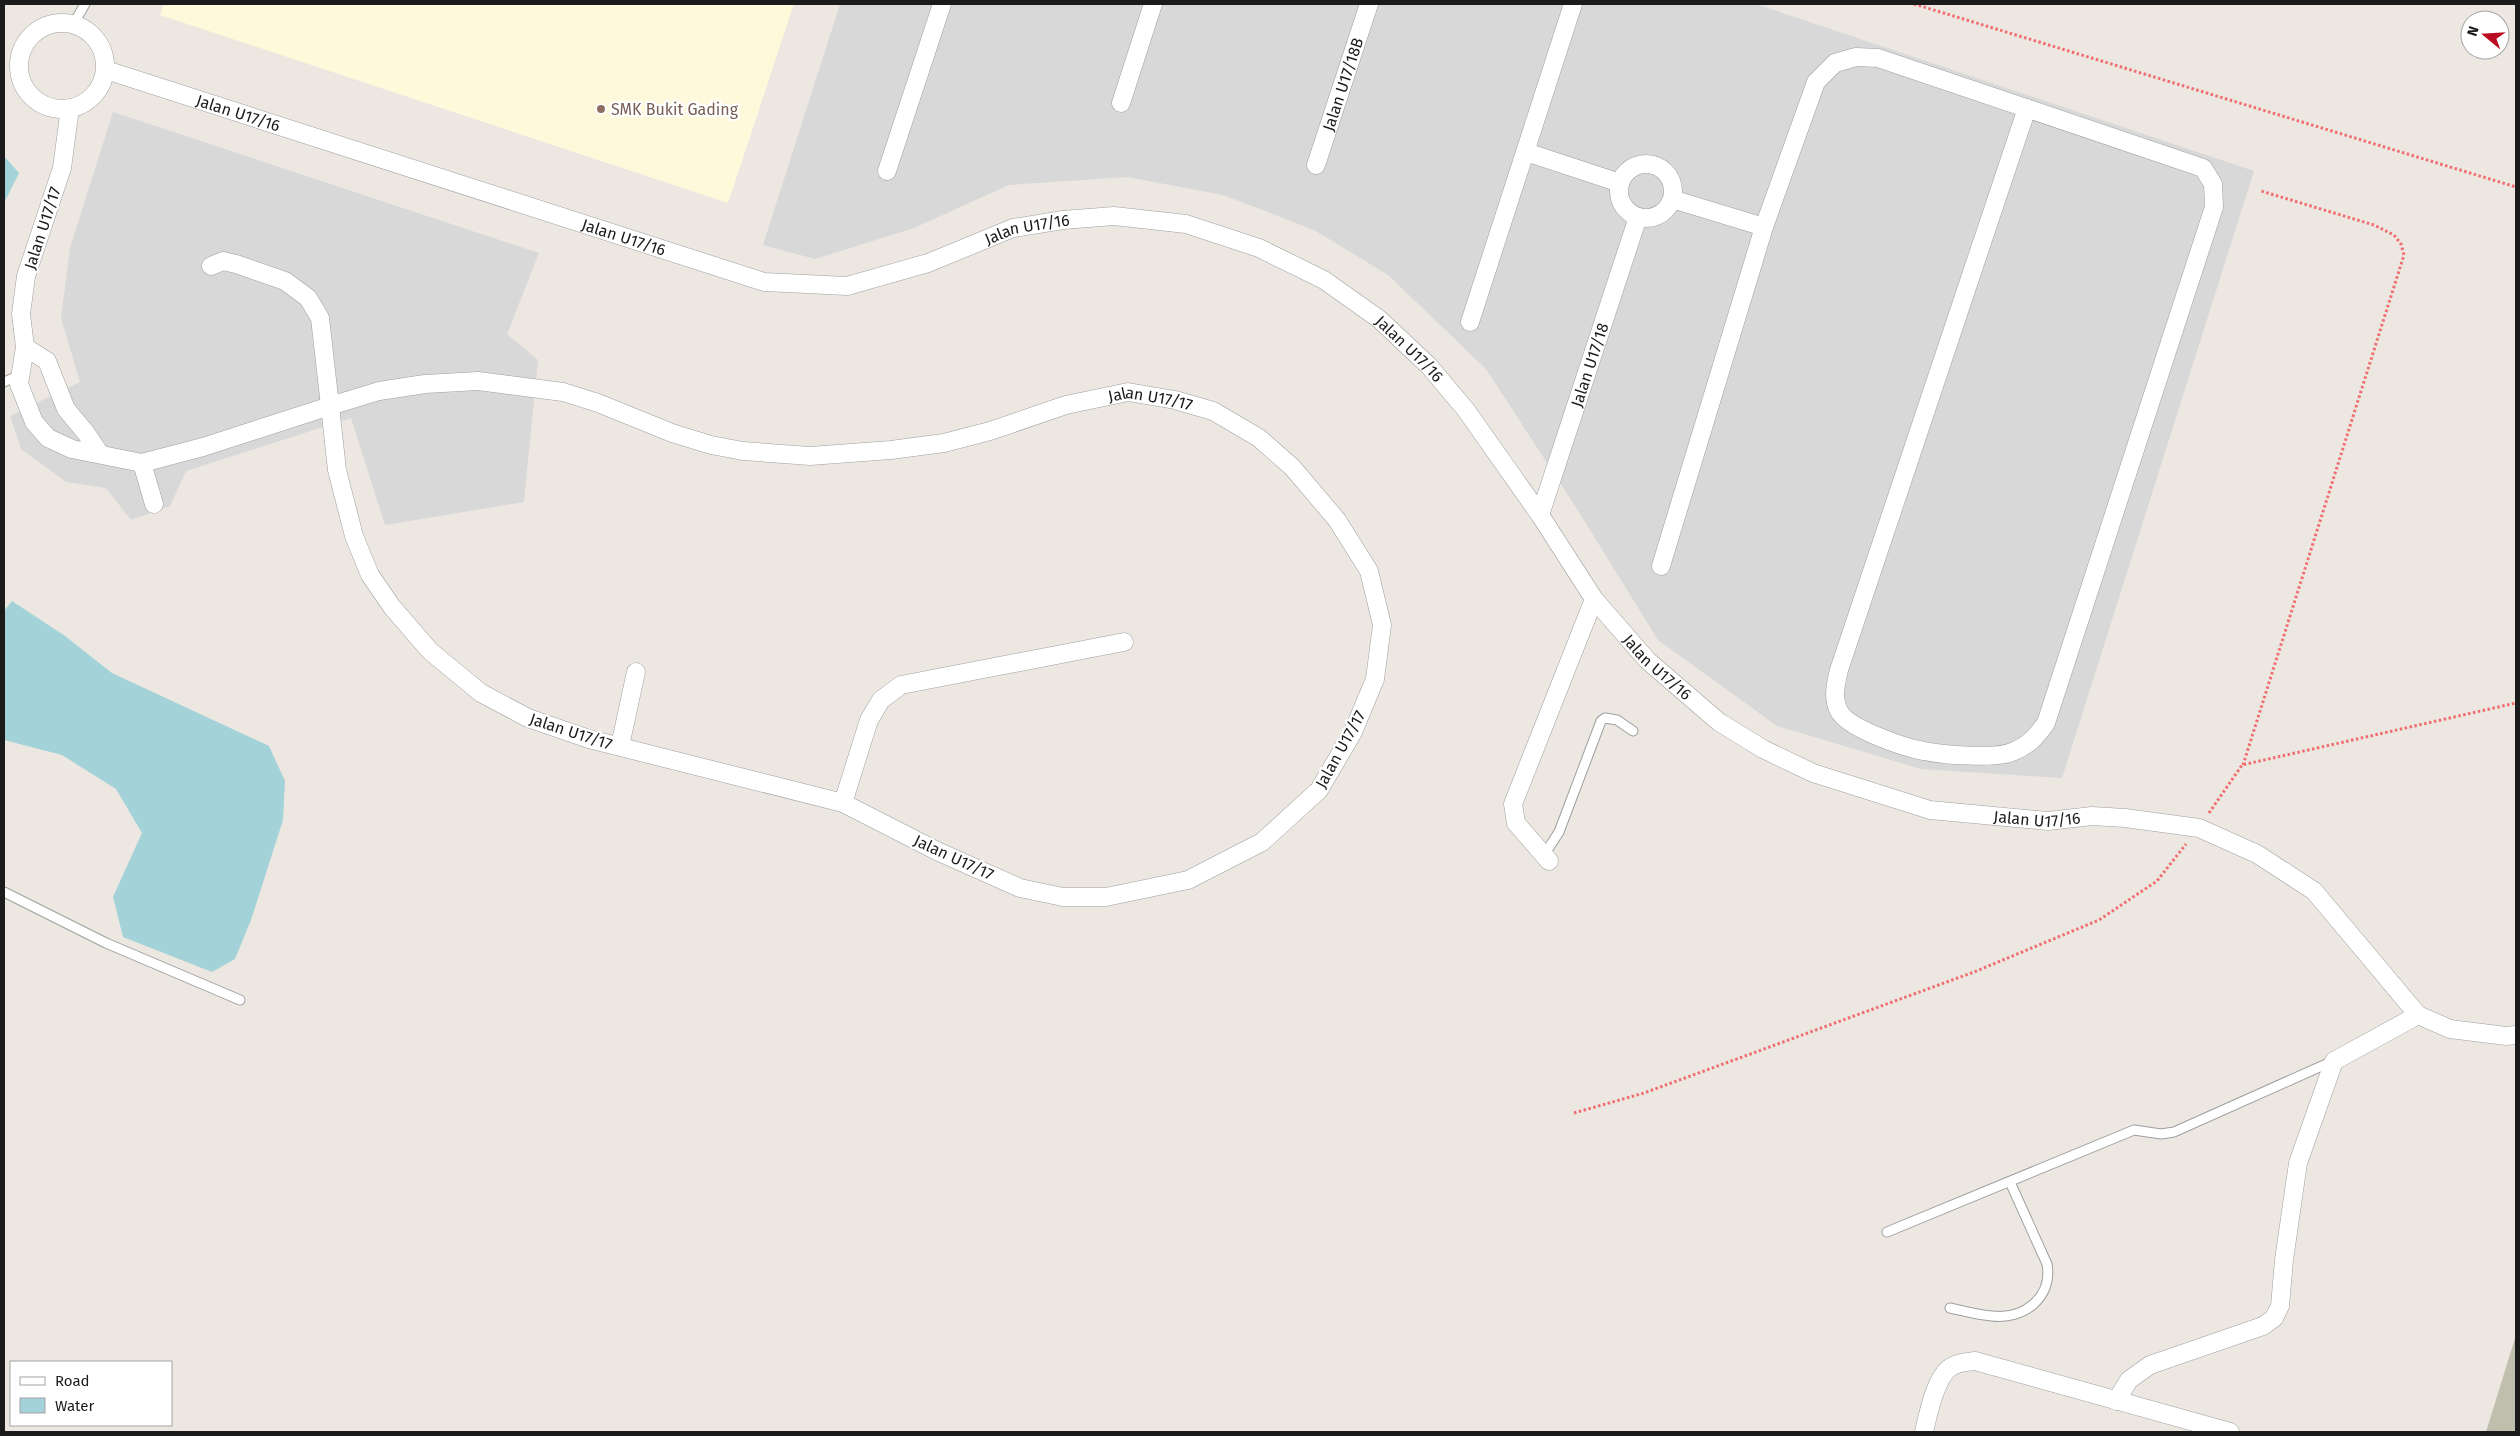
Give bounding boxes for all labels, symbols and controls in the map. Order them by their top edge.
north arrow [2460,10,2510,60]
text: N [2464,24,2483,38]
street label: Jalan U17/18B [1319,35,1367,134]
street label: Jalan U17/16 [194,91,283,136]
place label: SMK Bukit Gading [611,100,739,119]
marker: SMK Bukit Gading [595,103,607,115]
street label: Jalan U17/17 [20,184,65,272]
street label: Jalan U17/16 [982,211,1070,249]
street label: Jalan U17/16 [579,215,668,260]
street label: Jalan U17/16 [1371,312,1447,386]
street label: Jalan U17/18 [1567,320,1613,410]
street label: Jalan U17/17 [1106,383,1195,415]
street label: Jalan U17/16 [1619,630,1695,704]
street label: Jalan U17/17 [1311,707,1370,791]
street label: Jalan U17/17 [527,709,615,754]
street label: Jalan U17/16 [1993,807,2082,831]
street label: Jalan U17/17 [911,831,997,884]
legend [10,1361,172,1426]
text: Road [55,1372,90,1390]
text: Water [55,1397,94,1415]

